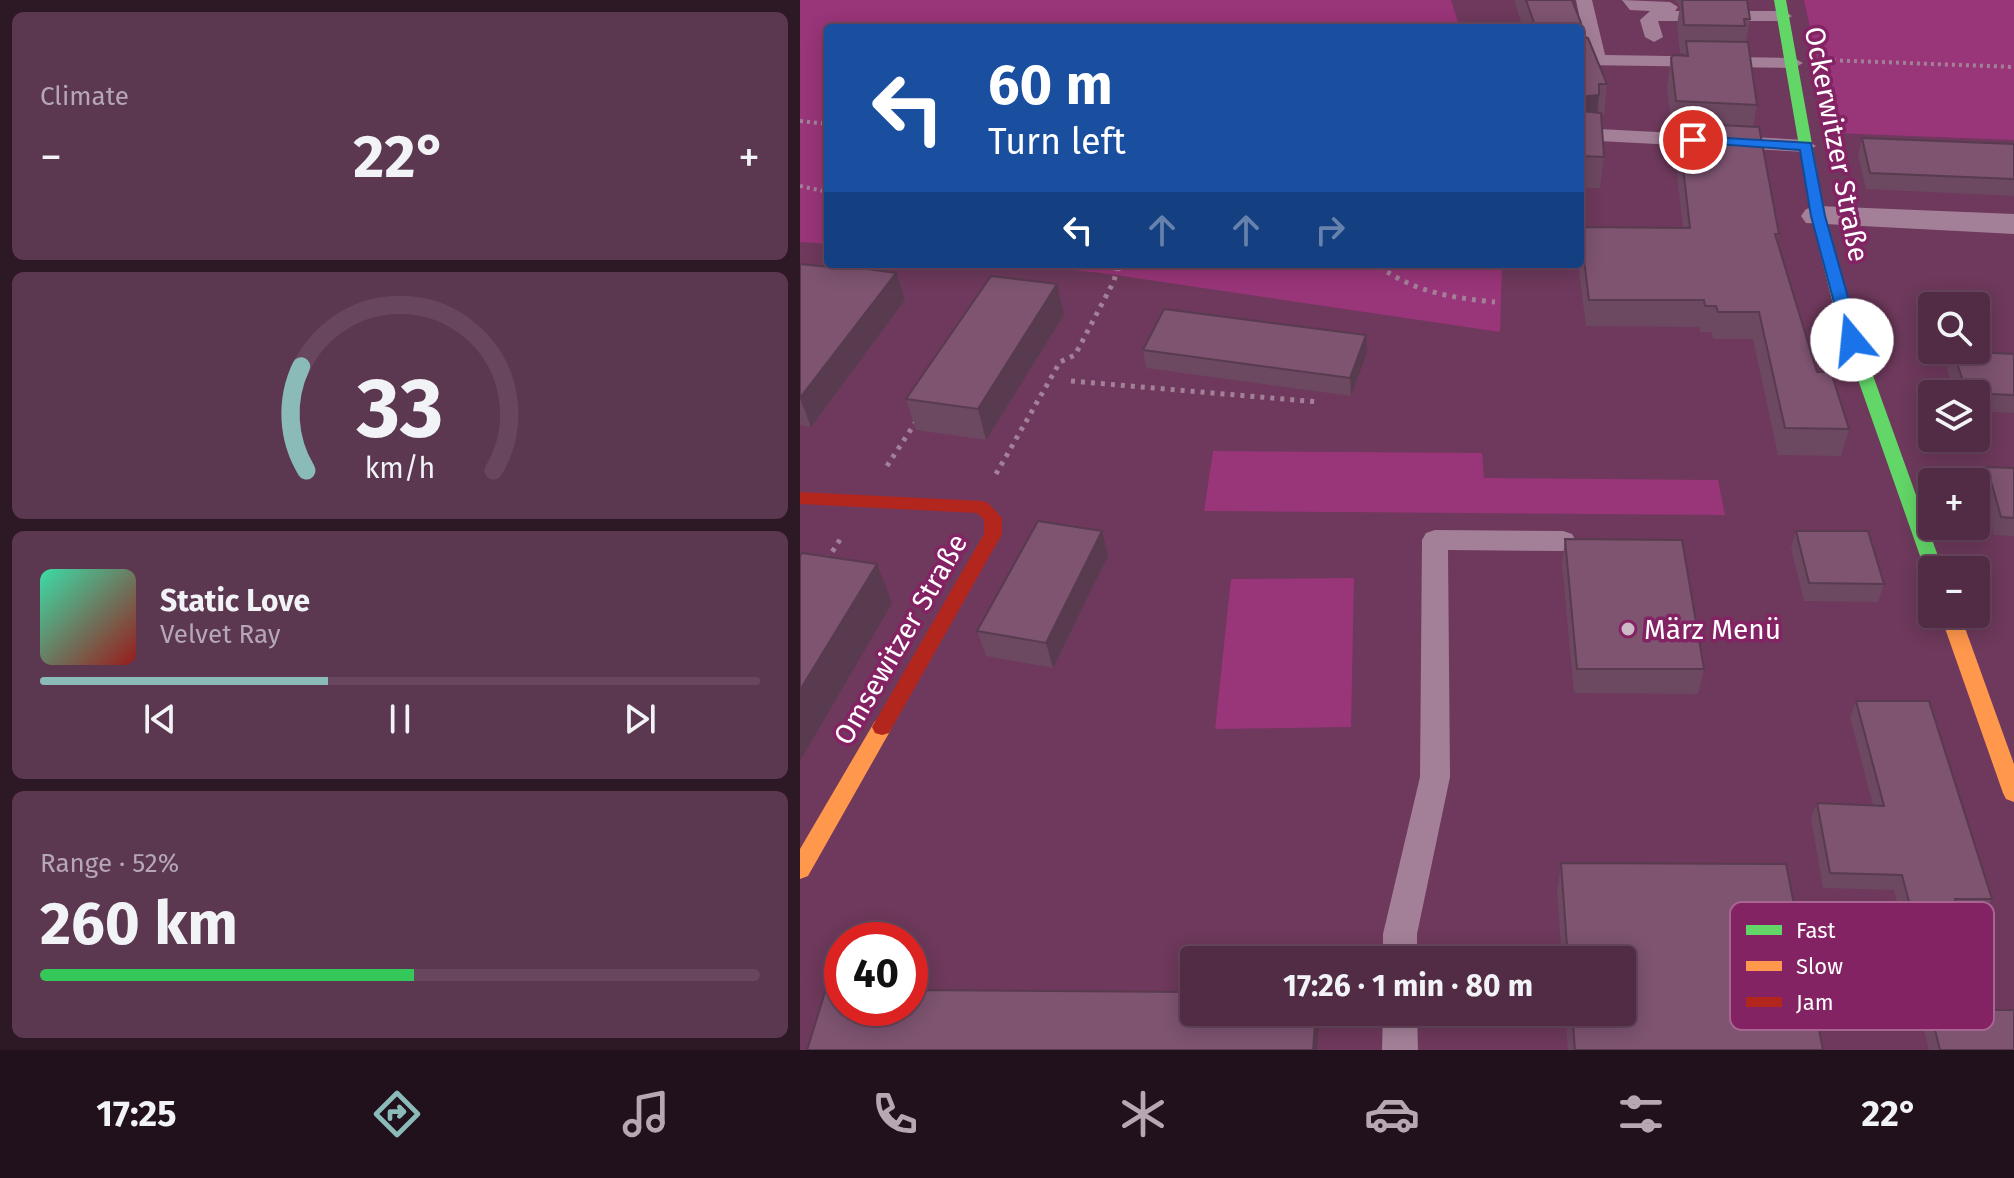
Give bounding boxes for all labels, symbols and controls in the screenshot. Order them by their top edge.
street label: Ockerwitzer Straße [1798,24,1875,264]
text: 60 m [988,52,1113,119]
icon: left [856,56,960,160]
text: Climate [40,81,129,112]
pin [1659,106,1727,174]
icon: arrive [1671,118,1715,162]
text: Turn left [988,120,1126,164]
text: 22° [353,121,447,193]
text: − [40,131,62,184]
text: + [738,131,760,184]
icon: left [1056,208,1100,252]
icon: ahead [1140,208,1184,252]
icon: ahead [1224,208,1268,252]
icon: right [1308,208,1352,252]
map controls [1918,292,1990,628]
button: search [1918,292,1990,364]
position arrow [1810,298,1894,382]
text: 33 [356,359,443,459]
button: layers [1918,380,1990,452]
text: km/h [365,451,435,486]
button: + [1918,468,1990,540]
street label: Omsewitzer Straße [827,528,974,750]
button: − [1918,556,1990,628]
text: Static Love [160,583,310,619]
place label: März Menü [1644,613,1781,646]
text: Velvet Ray [160,619,280,650]
marker: März Menü [1619,620,1637,638]
icon: previous [138,697,182,741]
icon: pause [378,697,422,741]
icon: next [618,697,662,741]
text: Range · 52% [40,848,179,879]
text: 260 km [40,888,238,960]
legend [1730,902,1994,1030]
text: Fast [1796,917,1836,944]
speed limit sign: 40 [824,922,928,1026]
text: Slow [1796,953,1843,980]
text: 17:26 · 1 min · 80 m [1283,968,1533,1004]
text: Jam [1796,989,1834,1016]
icon: directions [369,1086,425,1142]
icon: music [618,1086,674,1142]
icon: phone [867,1086,923,1142]
icon: climate [1115,1086,1171,1142]
icon: car [1364,1086,1420,1142]
icon: filters [1613,1086,1669,1142]
text: 17:25 [96,1092,176,1136]
text: 22° [1862,1092,1918,1136]

